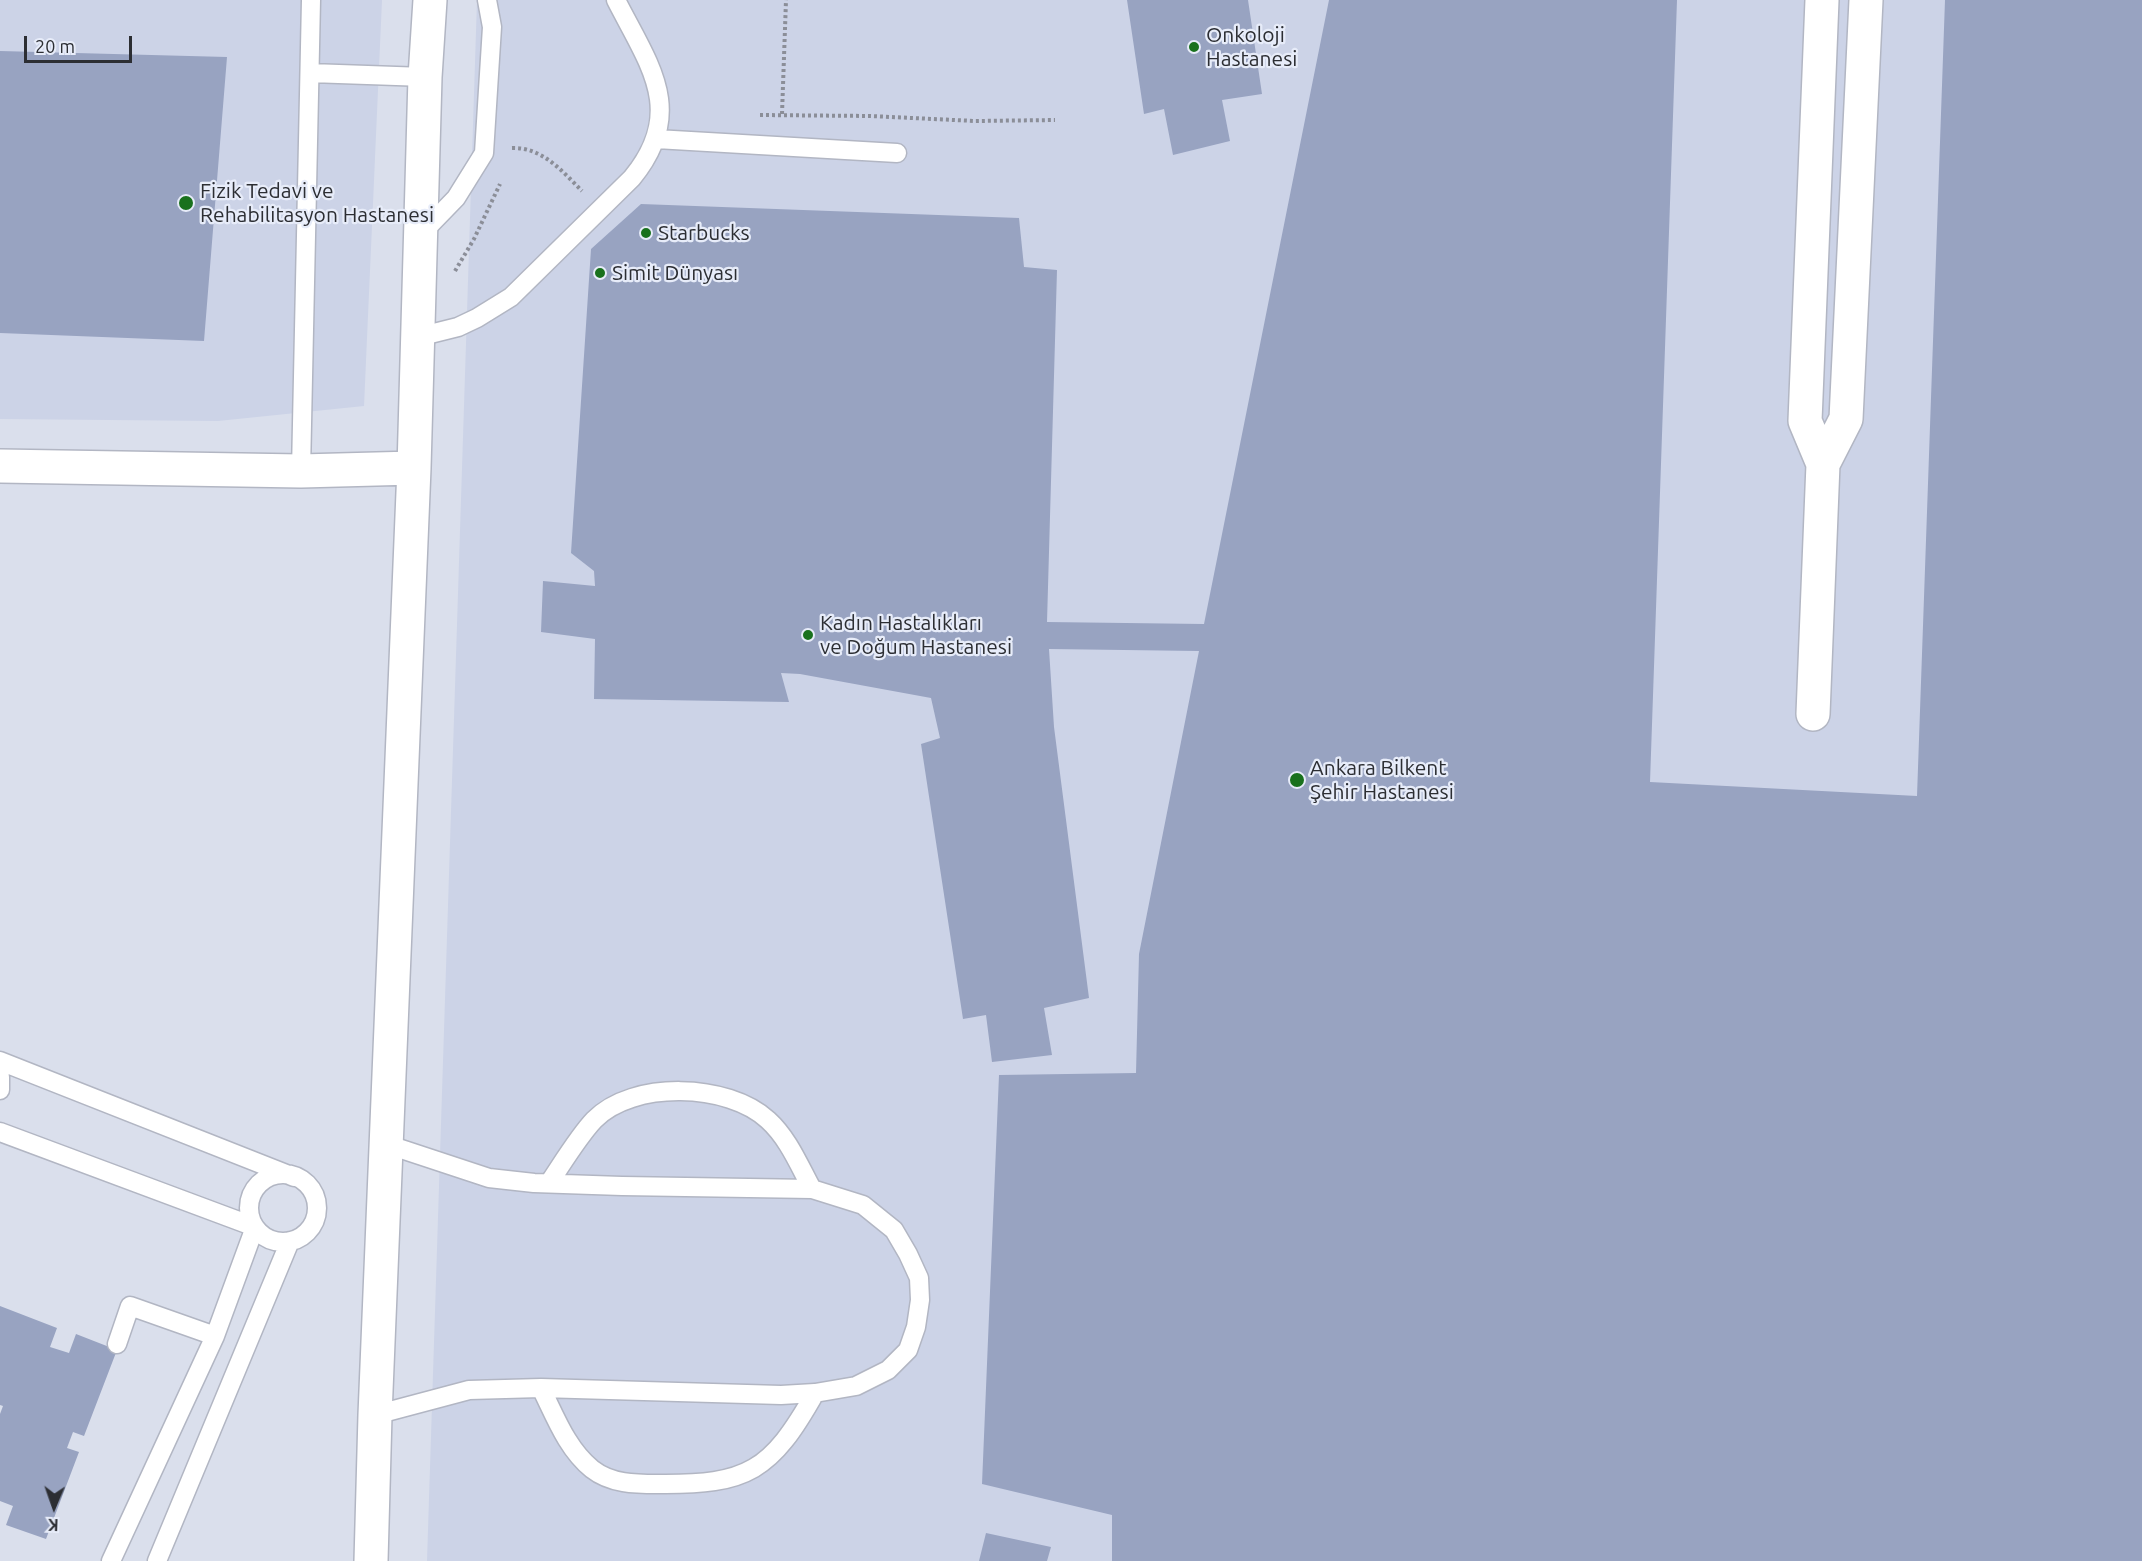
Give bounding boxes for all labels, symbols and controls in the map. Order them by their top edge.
place label: Onkoloji Hastanesi [1206,22,1297,72]
scale bar [27,24,135,62]
text: 20 m [35,36,75,56]
marker: Onkoloji Hastanesi [1187,40,1201,54]
place label: Fizik Tedavi ve Rehabilitasyon Hastanesi [200,178,434,228]
marker: Fizik Tedavi ve Rehabilitasyon Hastanesi [177,194,195,212]
place label: Starbucks [658,220,750,246]
marker: Starbucks [639,226,653,240]
place label: Simit Dünyası [612,260,738,286]
marker: Simit Dünyası [593,266,607,280]
place label: Kadın Hastalıkları ve Doğum Hastanesi [820,610,1012,660]
marker: Kadın Hastalıkları ve Doğum Hastanesi [801,628,815,642]
place label: Ankara Bilkent Şehir Hastanesi [1310,755,1454,805]
marker: Ankara Bilkent Şehir Hastanesi [1288,771,1306,789]
north arrow [24,1477,84,1537]
text: K [48,1516,59,1534]

